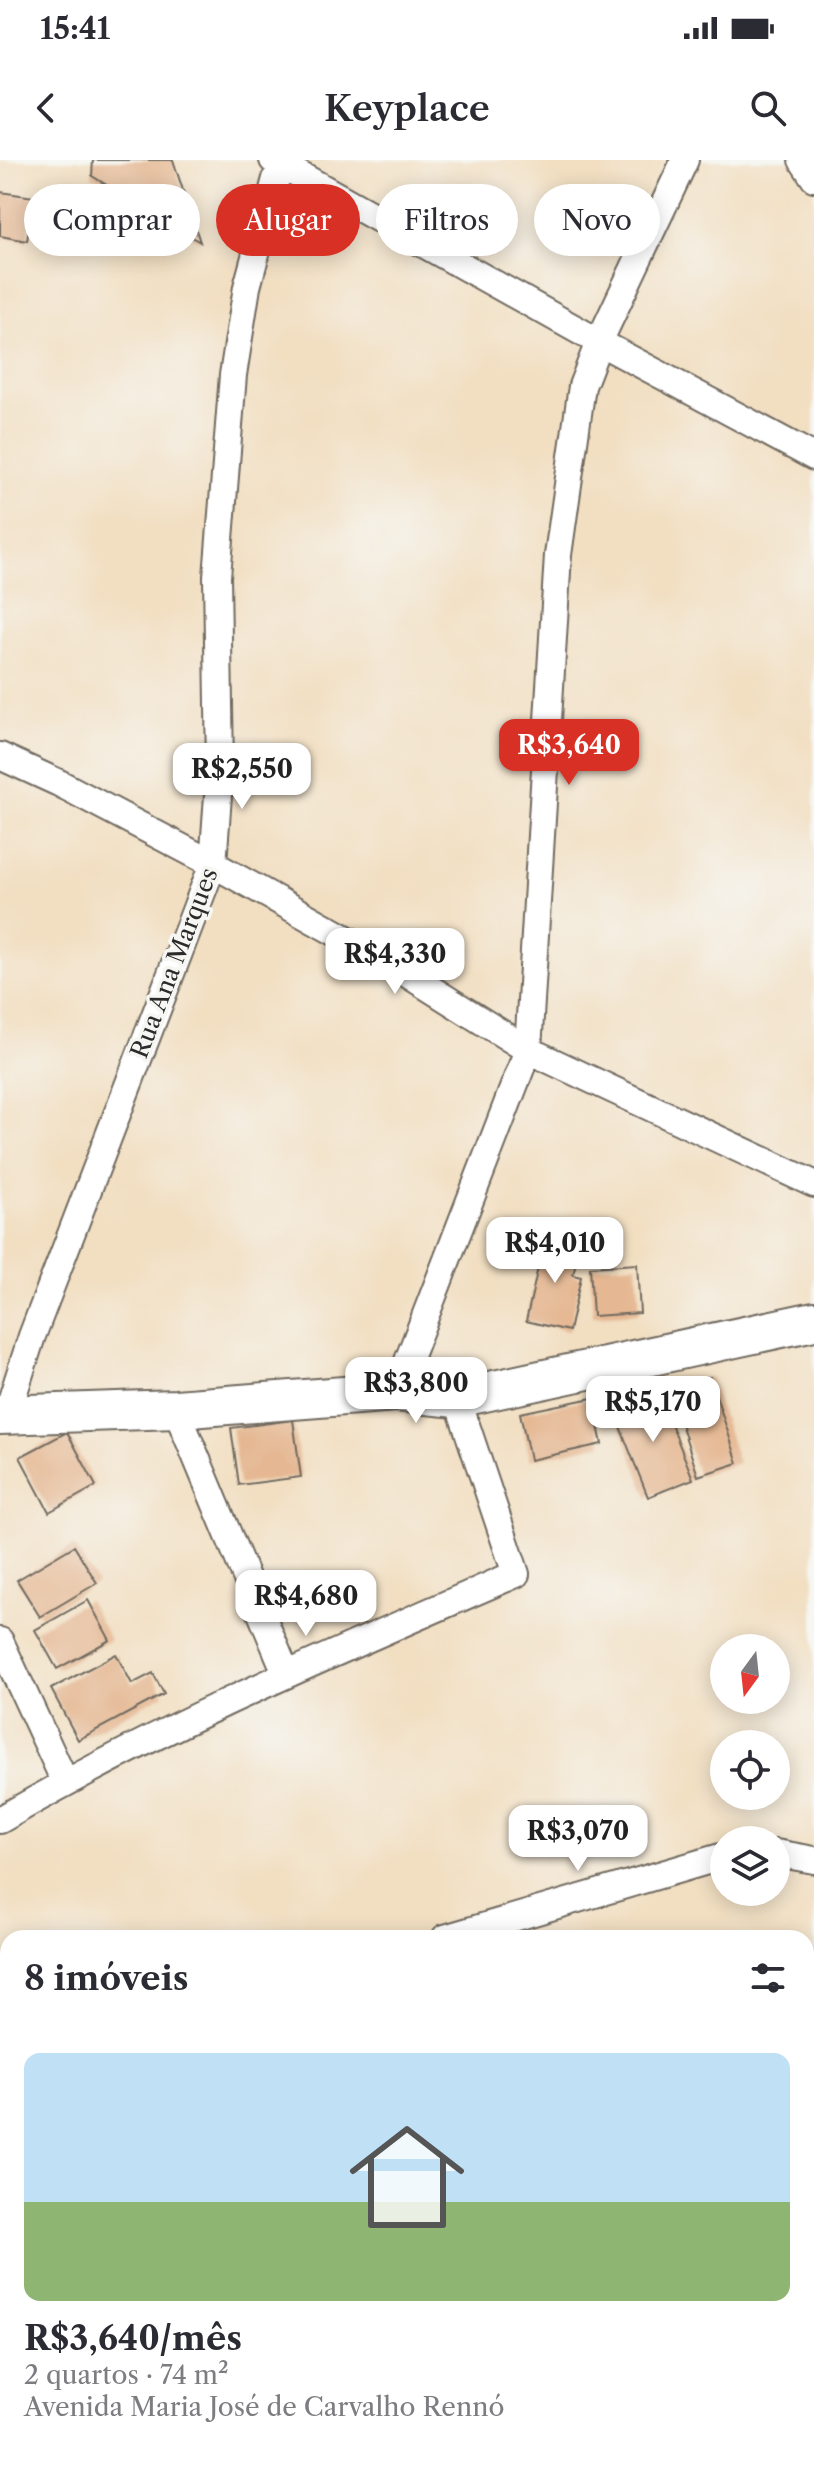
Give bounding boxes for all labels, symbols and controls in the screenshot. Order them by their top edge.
text: 15:41 [40,10,110,47]
icon: back [24,86,68,130]
text: Keyplace [324,86,490,130]
icon: search [746,86,790,130]
chip: Comprar [24,184,200,256]
chip: Alugar [216,184,360,256]
chip: Filtros [376,184,518,256]
chip: Novo [534,184,660,256]
pin: R$3,640 [495,719,643,787]
text: R$3,640 [517,729,621,761]
pin: R$2,550 [168,743,316,811]
text: R$2,550 [191,753,293,785]
street label: Rua Ana Marques [124,864,224,1062]
pin: R$4,330 [321,928,469,996]
text: R$4,330 [343,938,447,970]
pin: R$4,010 [481,1217,629,1285]
text: R$4,010 [504,1227,606,1259]
pin: R$3,800 [342,1357,490,1425]
text: R$3,800 [363,1367,469,1399]
pin: R$5,170 [579,1376,727,1444]
text: R$5,170 [604,1386,702,1418]
pin: R$4,680 [232,1570,380,1638]
text: R$4,680 [253,1580,359,1612]
north arrow [710,1634,790,1714]
map controls [710,1634,790,1906]
button: locate [710,1730,790,1810]
pin: R$3,070 [504,1805,652,1873]
text: R$3,070 [527,1815,629,1847]
button: layers [710,1826,790,1906]
icon: filters [746,1956,790,2000]
text: 8 imóveis [24,1957,189,1999]
icon: home [335,2105,479,2249]
text: R$3,640/mês [24,2317,242,2359]
text: 2 quartos · 74 m² [24,2359,229,2391]
text: Avenida Maria José de Carvalho Rennó [24,2391,504,2423]

